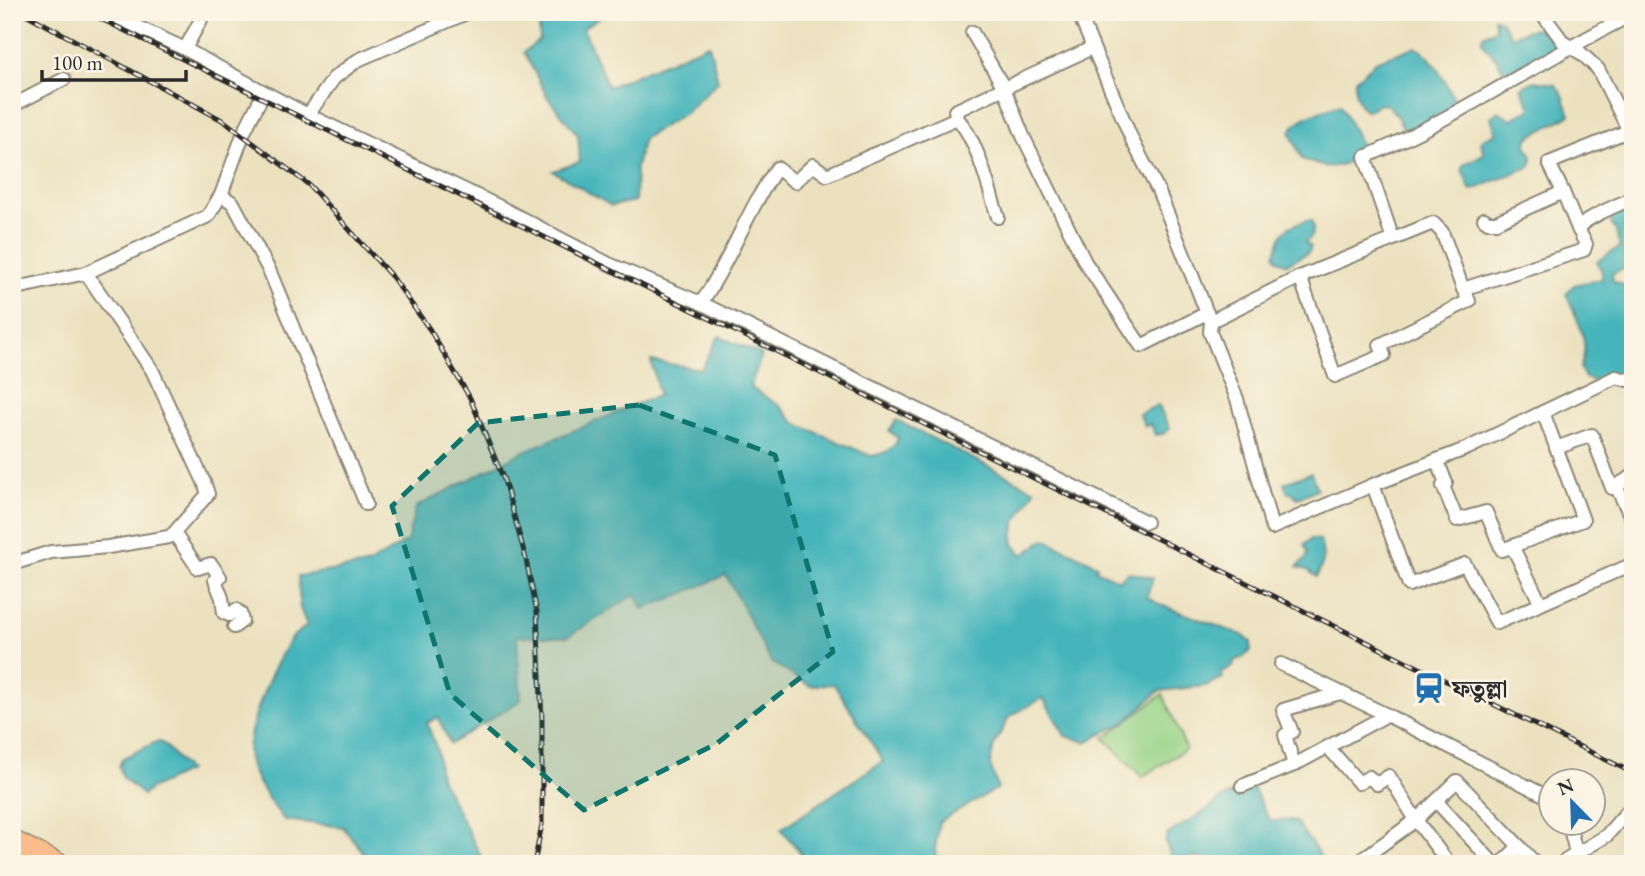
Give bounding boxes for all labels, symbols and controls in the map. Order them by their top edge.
scale bar [42,38,186,82]
text: 100 m [52,49,103,76]
station icon: ফতুল্লা [1412,671,1446,705]
place label: ফতুল্লা [1451,673,1507,704]
north arrow [1536,768,1606,838]
text: N [1554,772,1578,801]

